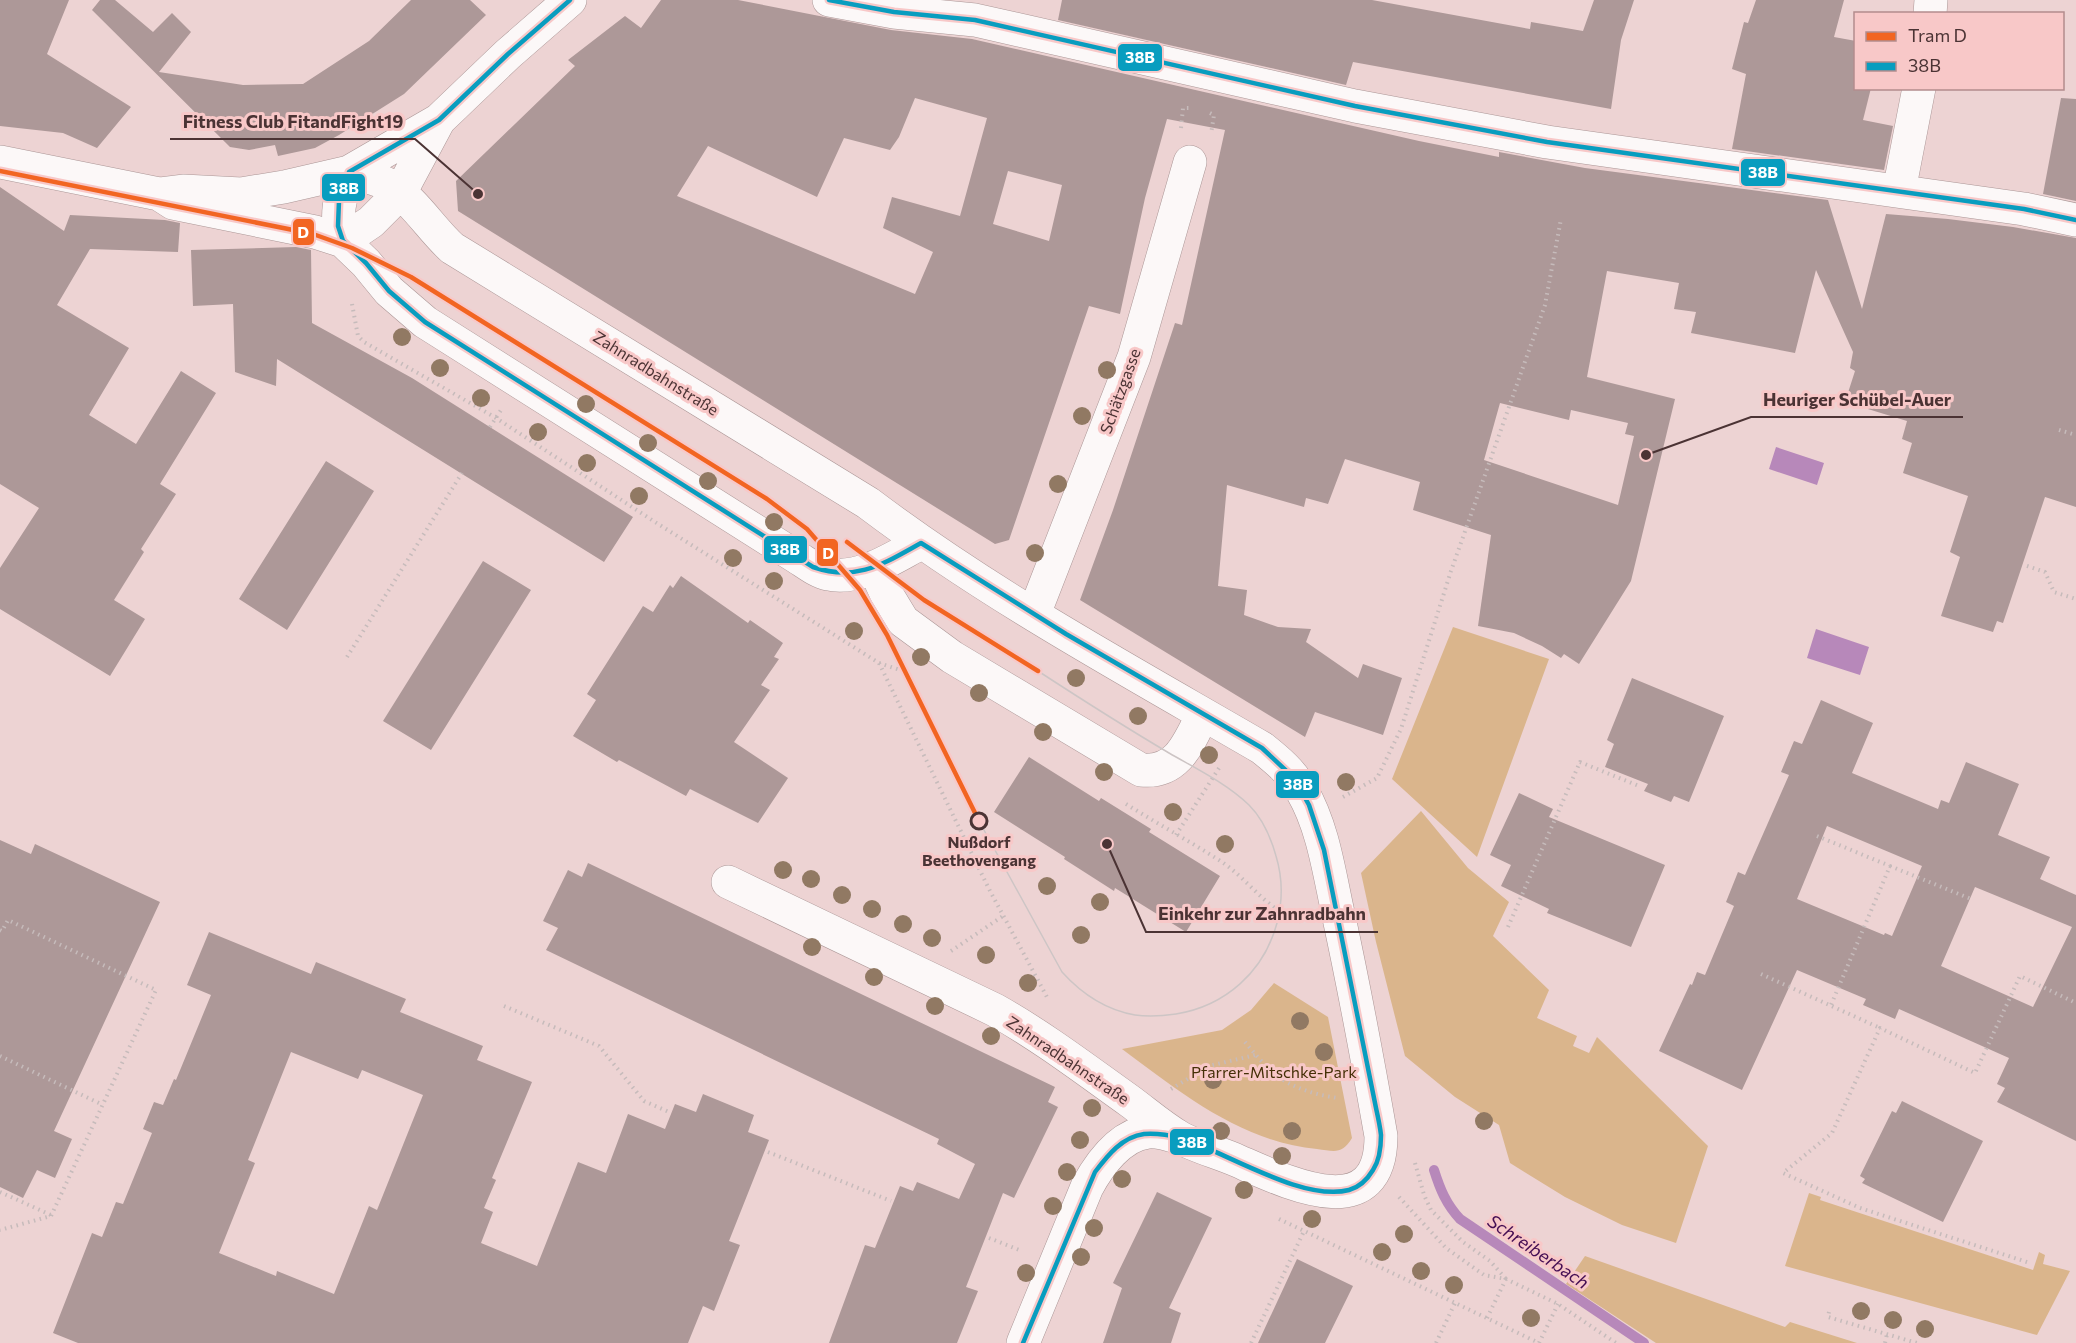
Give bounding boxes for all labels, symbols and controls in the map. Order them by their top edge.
legend [1854,12,2064,90]
text: Tram D [1908,24,1967,46]
line badge: 38B [1117,43,1163,72]
text: 38B [1125,47,1155,66]
text: 38B [1908,54,1941,76]
callout: Fitness Club FitandFight19 [170,103,415,139]
text: Fitness Club FitandFight19 [183,110,403,132]
line badge: 38B [1740,158,1786,187]
text: 38B [1748,162,1778,181]
line badge: 38B [321,173,366,202]
text: 38B [329,178,359,197]
line badge: D [292,218,315,246]
text: D [297,222,309,241]
street label: Zahnradbahnstraße [590,326,722,419]
street label: Schätzgasse [1095,346,1144,436]
callout: Heuriger Schübel-Auer [1751,381,1963,417]
text: Heuriger Schübel-Auer [1763,388,1952,410]
line badge: 38B [763,535,808,564]
line badge: D [816,538,839,567]
text: 38B [770,539,800,558]
text: D [822,543,834,562]
line badge: 38B [1275,770,1320,799]
text: 38B [1283,774,1313,793]
marker: Nußdorf Beethovengang [970,812,988,830]
place label: Nußdorf Beethovengang [922,832,1036,869]
callout: Einkehr zur Zahnradbahn [1146,896,1378,932]
text: Einkehr zur Zahnradbahn [1158,902,1366,924]
street label: Zahnradbahnstraße [1003,1011,1133,1108]
park label: Pfarrer-Mitschke-Park [1191,1062,1357,1081]
line badge: 38B [1169,1128,1215,1156]
text: 38B [1177,1132,1207,1151]
water label: Schreiberbach [1484,1209,1593,1293]

